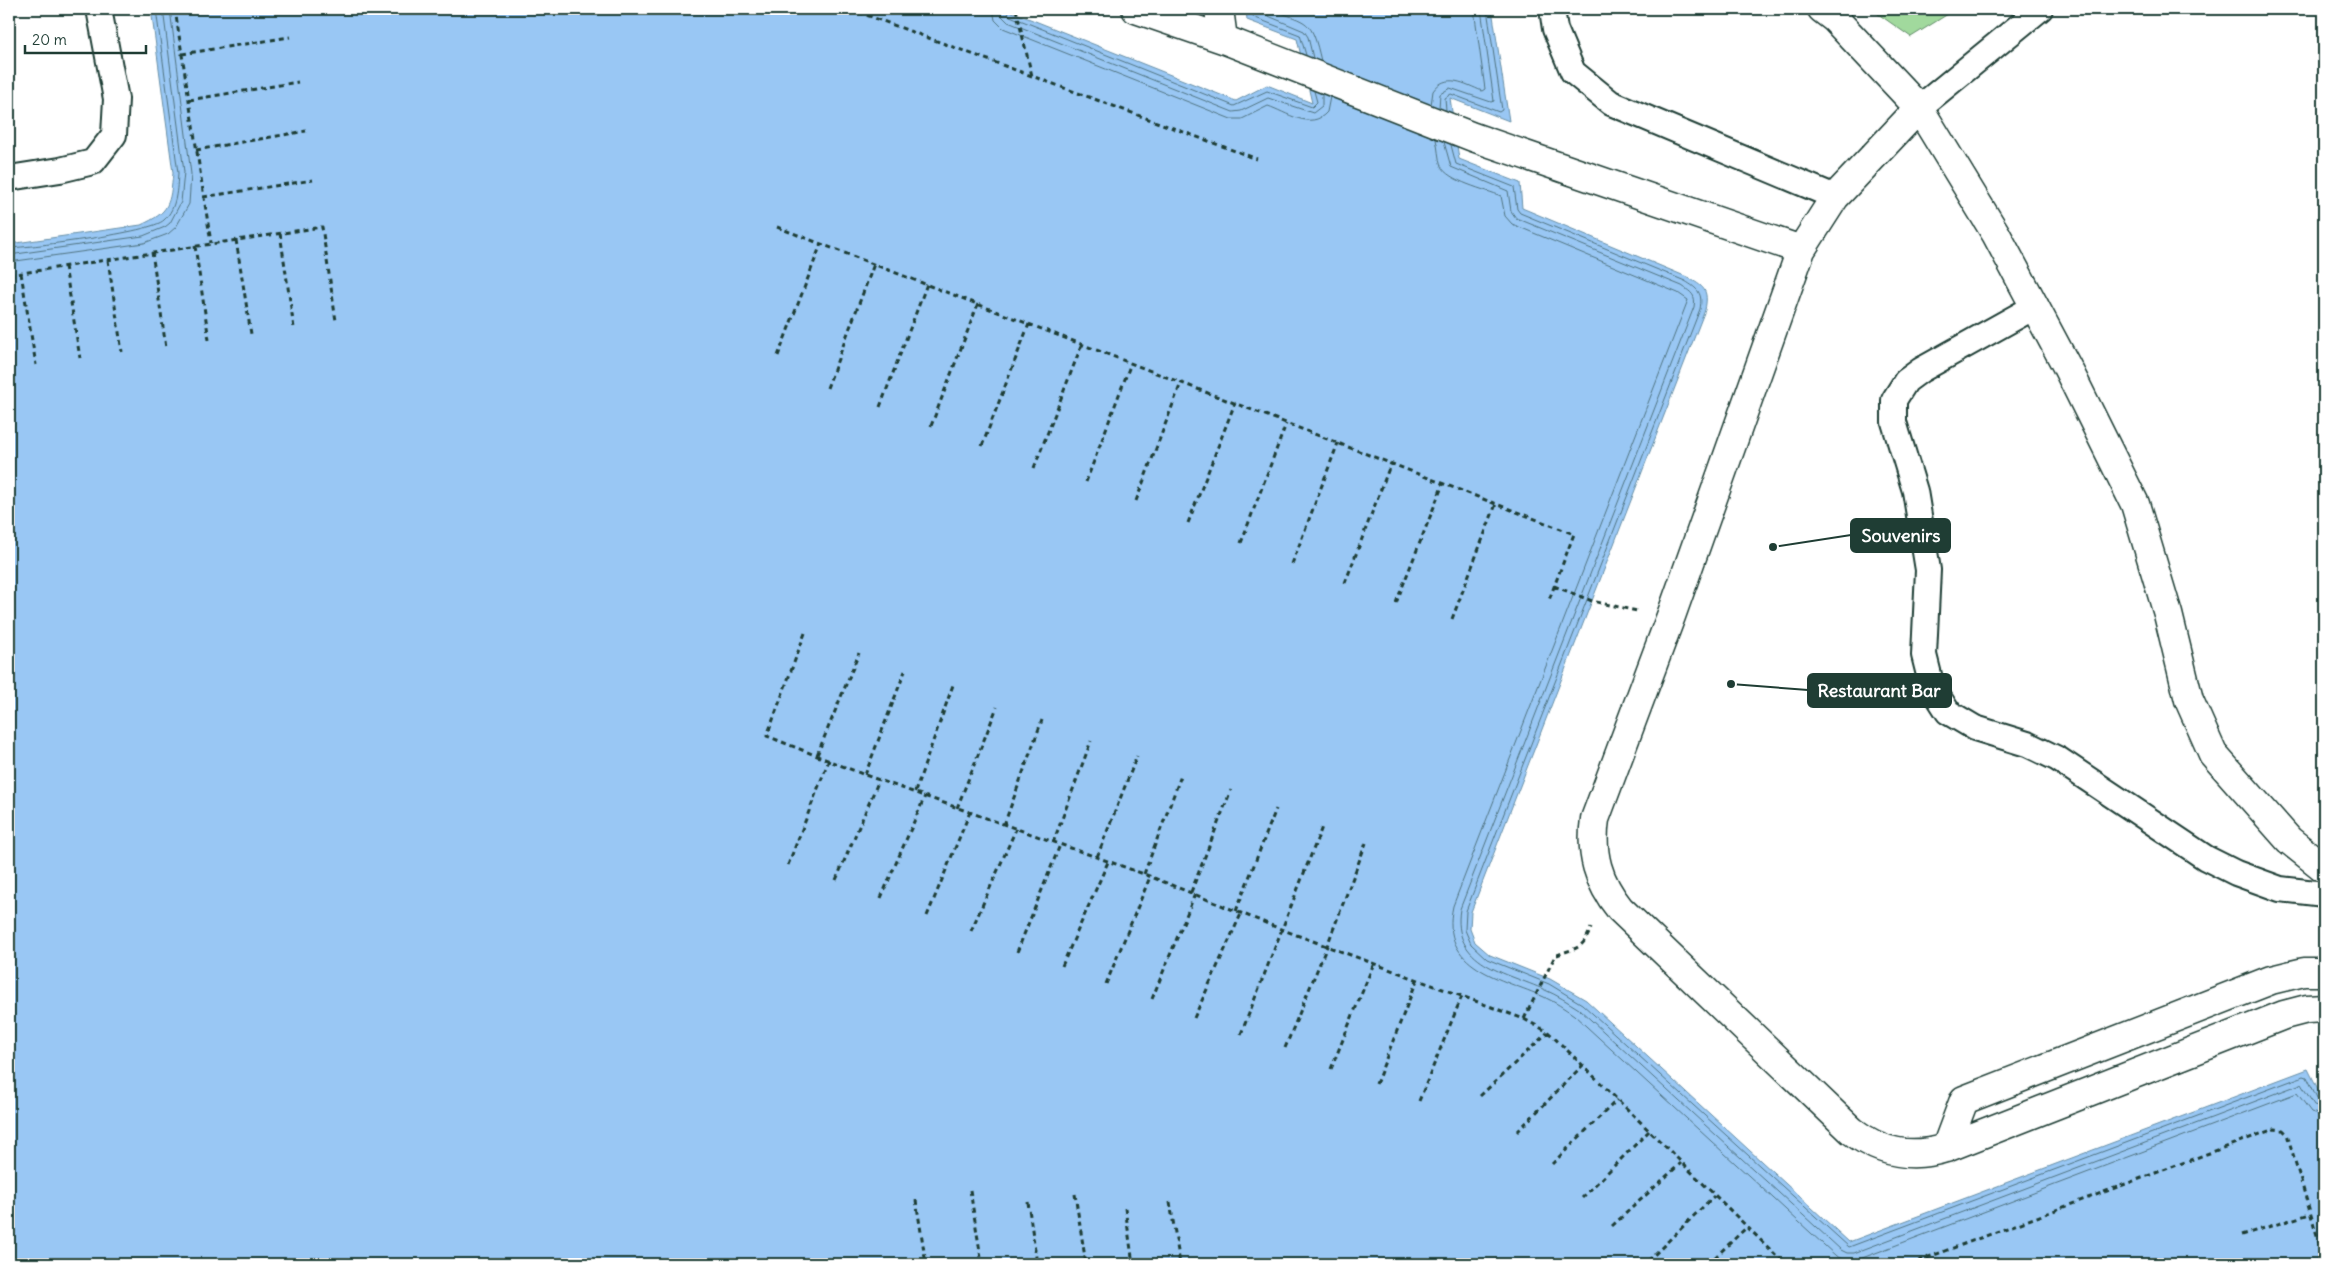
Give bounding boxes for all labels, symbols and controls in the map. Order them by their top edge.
scale bar [25,22,146,54]
text: 20 m [32,30,67,49]
callout: Souvenirs [1851,519,1950,552]
text: Souvenirs [1861,524,1941,547]
callout: Restaurant Bar [1808,674,1951,707]
text: Restaurant Bar [1817,679,1941,702]

